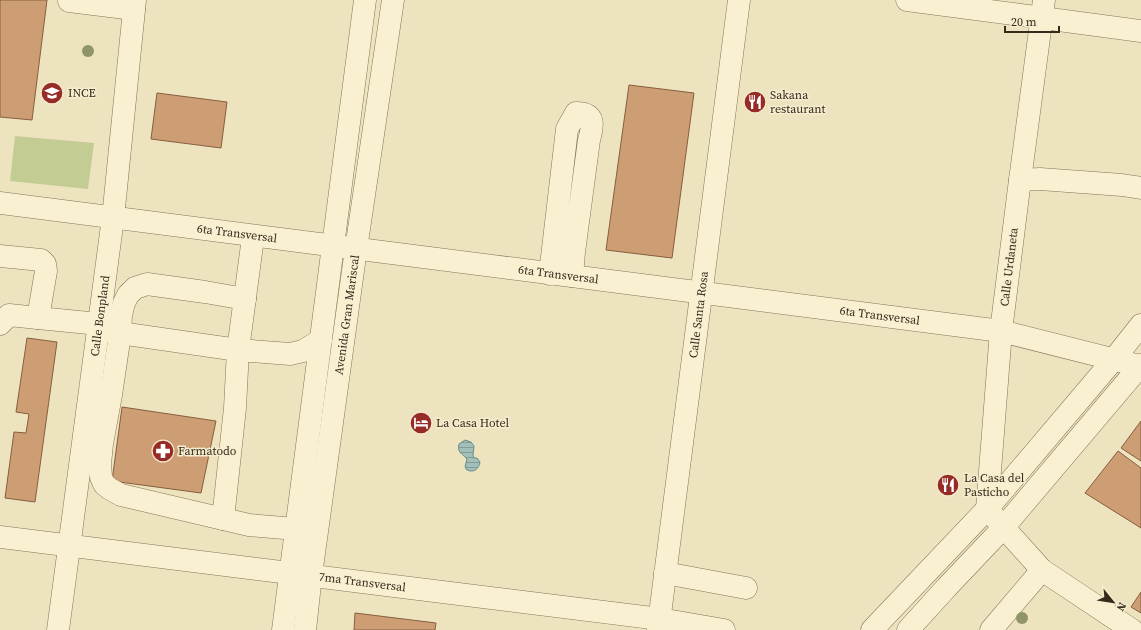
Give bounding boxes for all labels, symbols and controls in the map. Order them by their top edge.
scale bar [1005,8,1059,34]
text: 20 m [1011,14,1037,30]
school or university icon: INCE [39,80,65,106]
place label: INCE [68,85,96,101]
place label: Sakana restaurant [770,87,825,117]
restaurant icon: Sakana restaurant [742,89,768,115]
street label: 6ta Transversal [196,220,279,246]
street label: Calle Urdaneta [996,226,1022,307]
street label: Avenida Gran Mariscal [331,253,363,376]
street label: 6ta Transversal [517,261,600,288]
street label: Calle Santa Rosa [685,269,712,359]
street label: Calle Bonpland [87,274,113,357]
street label: 6ta Transversal [839,302,921,329]
hotel icon: La Casa Hotel [408,410,434,436]
place label: La Casa Hotel [436,415,509,431]
pharmacy icon: Farmatodo [150,438,176,464]
place label: Farmatodo [178,443,237,459]
place label: La Casa del Pasticho [964,470,1025,500]
restaurant icon: La Casa del Pasticho [935,472,961,498]
street label: 7ma Transversal [318,569,407,595]
north arrow [1093,582,1133,622]
text: N [1113,600,1130,614]

